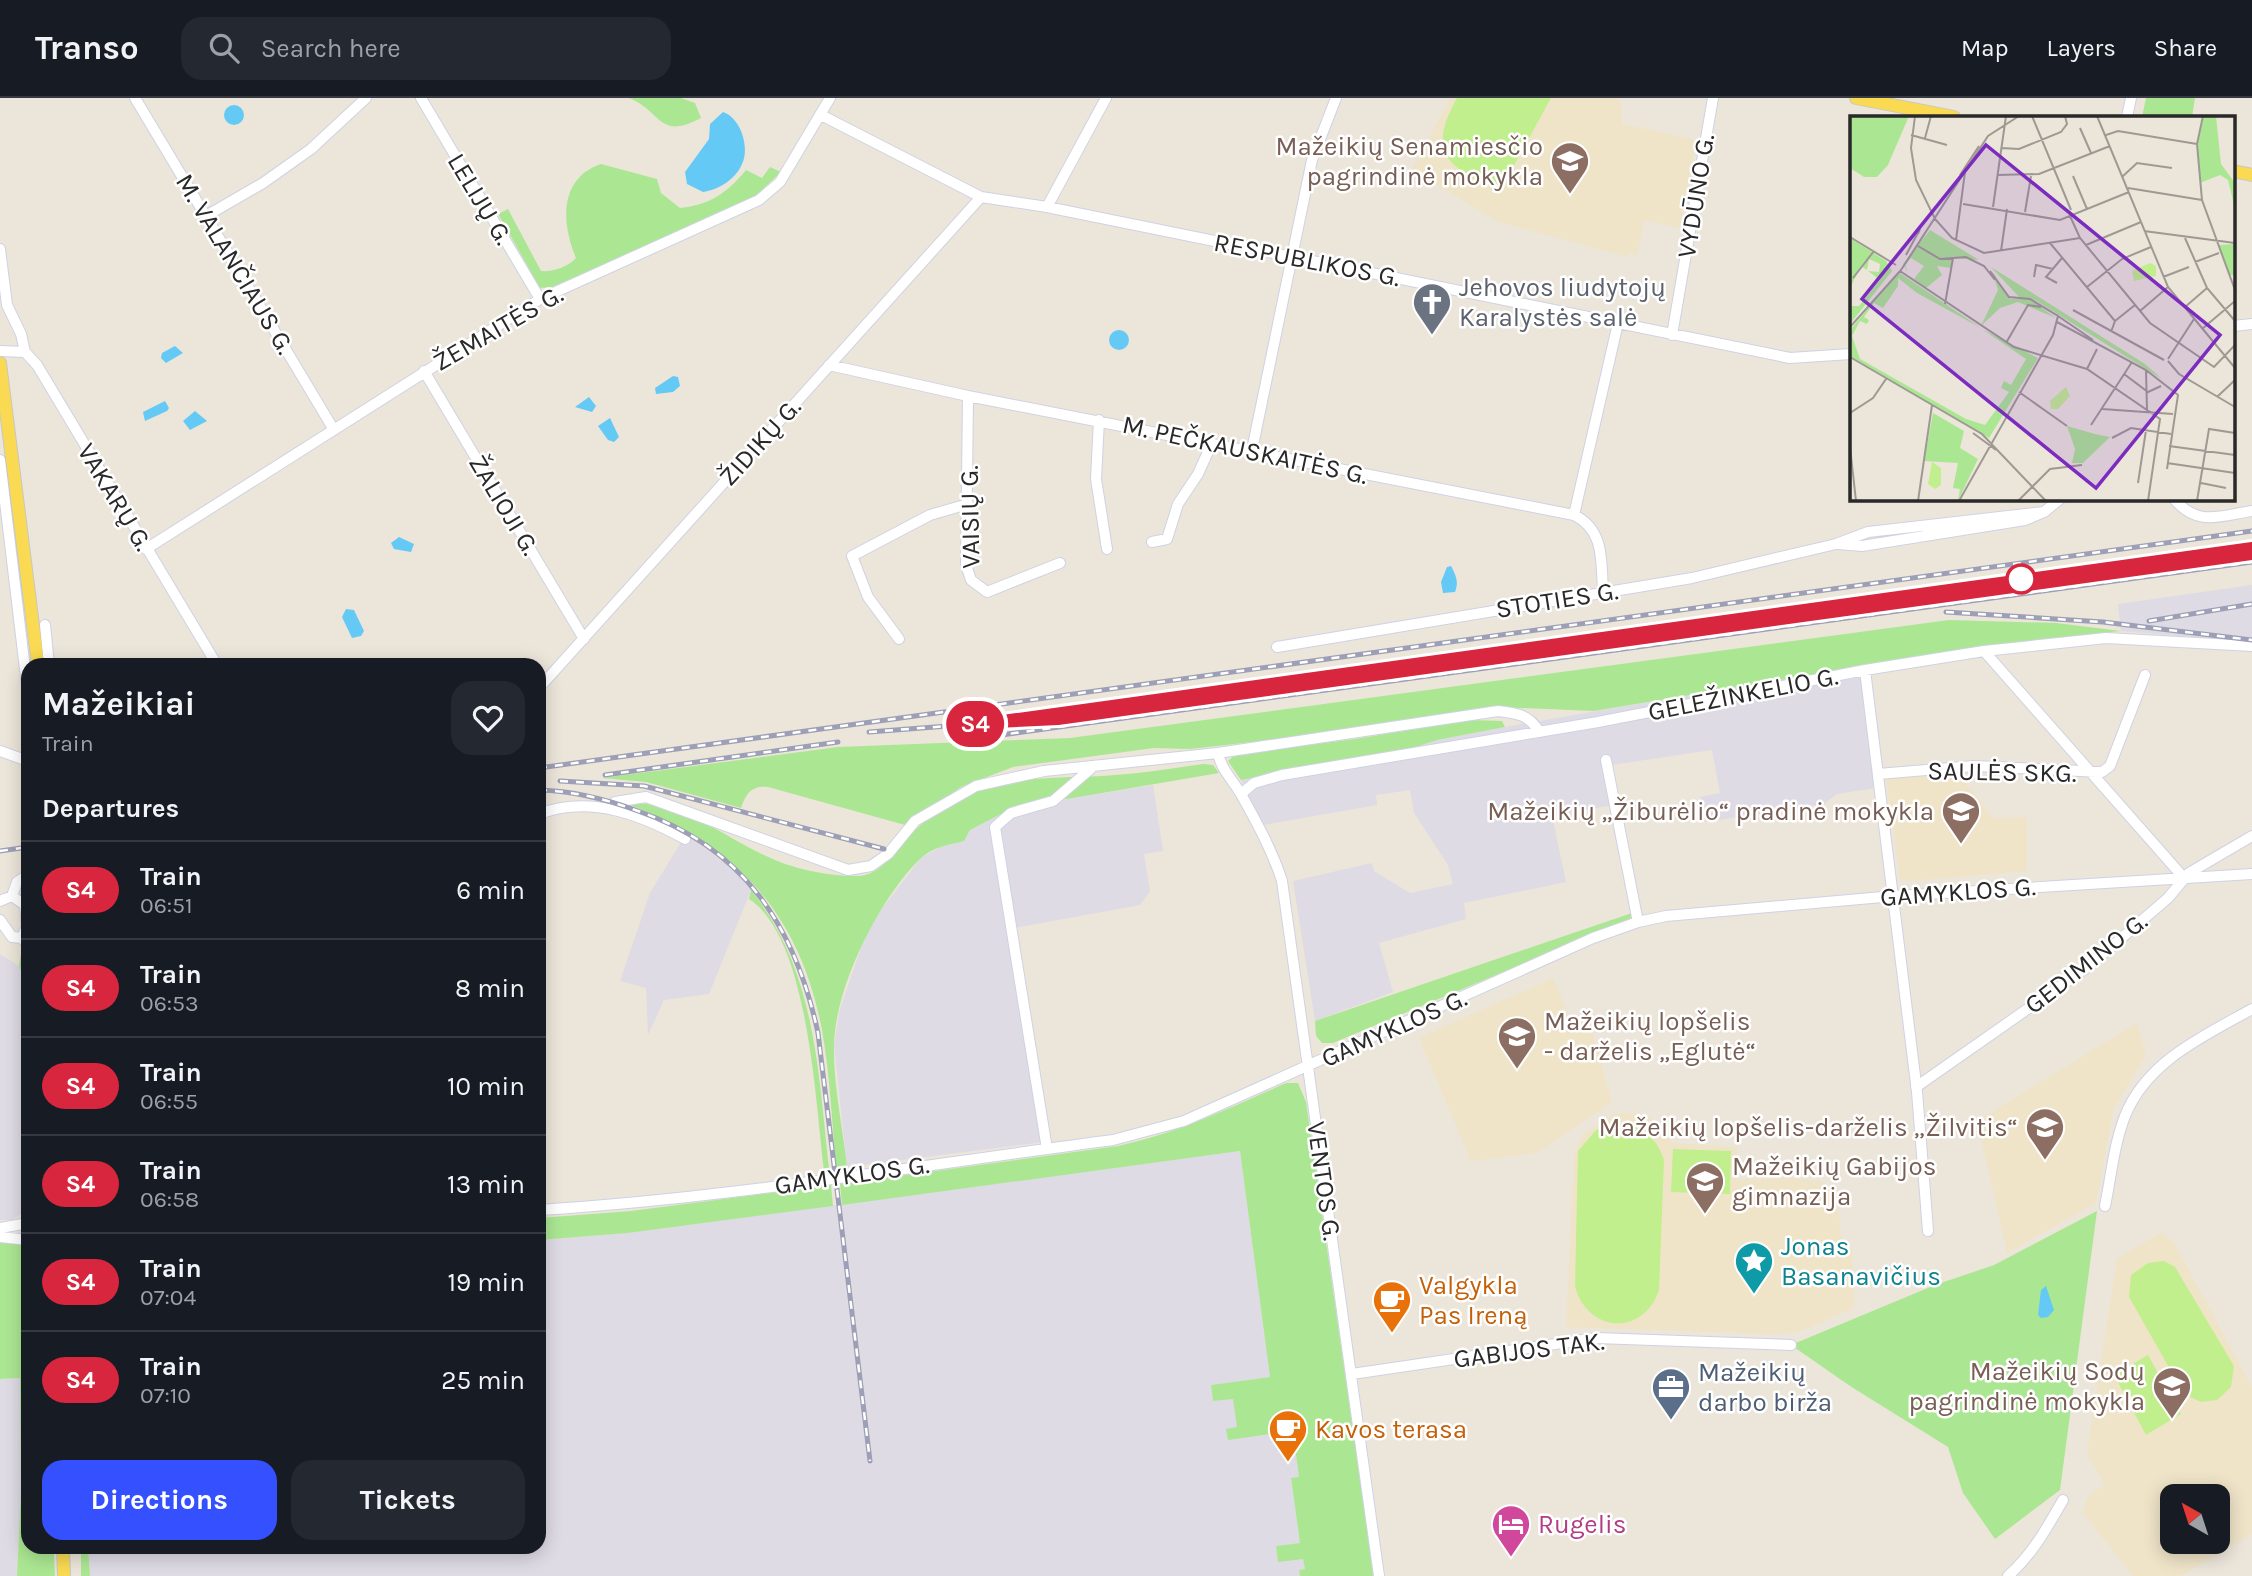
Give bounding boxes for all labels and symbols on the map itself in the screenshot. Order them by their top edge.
inset map [1850,116,2234,500]
place label: Mažeikių Senamiesčio pagrindinė mokykla [1275,131,1543,192]
street label: VYDŪNO G. [1671,132,1721,260]
school or university icon: Mažeikių Senamiesčio pagrindinė mokykla [1549,140,1591,195]
street label: LELIJŲ G. [441,148,519,250]
street label: M. VALANČIAUS G. [169,168,302,360]
street label: RESPUBLIKOS G. [1211,227,1403,293]
place label: Jehovos liudytojų Karalystės salė [1459,272,1666,333]
street label: ŽEMAITĖS G. [427,278,569,378]
church icon: Jehovos liudytojų Karalystės salė [1411,281,1453,336]
street label: ŽIDIKŲ G. [713,392,807,492]
street label: M. PEČKAUSKAITĖS G. [1119,408,1371,491]
street label: VAKARŲ G. [71,438,159,556]
street label: ŽALIOJI G. [462,449,546,561]
street label: VAISIŲ G. [954,465,986,569]
unlabelled marker [2006,564,2036,594]
street label: STOTIES G. [1493,575,1621,625]
street label: GELEŽINKELIO G. [1645,660,1841,728]
line badge: S4 [944,701,1006,747]
street label: SAULĖS SKG. [1927,755,2077,789]
school or university icon: Mažeikių „Žiburėlio“ pradinė mokykla [1940,790,1982,845]
place label: Mažeikių „Žiburėlio“ pradinė mokykla [1487,796,1934,827]
street label: GAMYKLOS G. [1879,871,2037,913]
street label: GEDIMINO G. [2018,905,2154,1021]
street label: GAMYKLOS G. [1316,982,1472,1074]
place label: Mažeikių lopšelis - darželis „Eglutė“ [1544,1006,1756,1067]
school or university icon: Mažeikių lopšelis - darželis „Eglutė“ [1496,1015,1538,1070]
school or university icon: Mažeikių lopšelis-darželis „Žilvitis“ [2024,1106,2066,1161]
place label: Mažeikių lopšelis-darželis „Žilvitis“ [1599,1112,2018,1143]
street label: VENTOS G. [1300,1119,1348,1243]
street label: GAMYKLOS G. [773,1149,931,1201]
place label: Mažeikių Gabijos gimnazija [1732,1151,1936,1212]
school or university icon: Mažeikių Gabijos gimnazija [1684,1160,1726,1215]
place label: Jonas Basanavičius [1781,1231,1941,1292]
place icon: Jonas Basanavičius [1733,1240,1775,1295]
place label: Valgykla Pas Ireną [1419,1270,1528,1331]
cafe icon: Valgykla Pas Ireną [1371,1279,1413,1334]
street label: GABIJOS TAK. [1452,1325,1606,1375]
place label: Mažeikių Sodų pagrindinė mokykla [1908,1356,2145,1417]
place label: Mažeikių darbo birža [1698,1357,1832,1418]
school or university icon: Mažeikių Sodų pagrindinė mokykla [2151,1365,2193,1420]
office icon: Mažeikių darbo birža [1650,1366,1692,1421]
cafe icon: Kavos terasa [1267,1408,1309,1463]
place label: Kavos terasa [1315,1414,1467,1445]
north arrow [2160,1484,2230,1554]
hotel icon: Rugelis [1490,1503,1532,1558]
place label: Rugelis [1538,1509,1626,1540]

